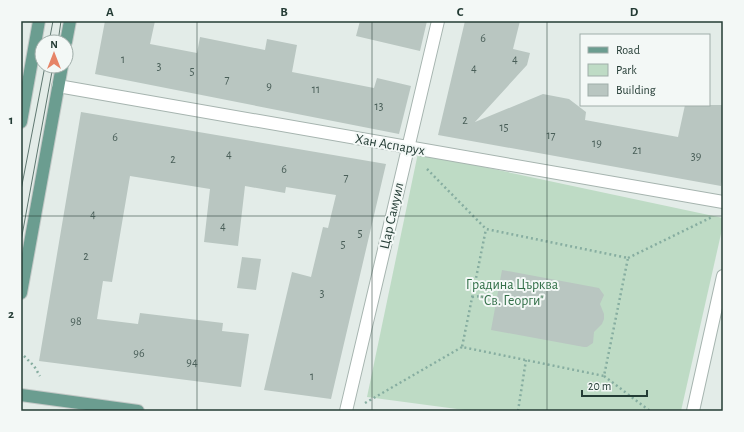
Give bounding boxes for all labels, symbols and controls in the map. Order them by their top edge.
text: A [106,6,114,19]
text: B [280,6,288,19]
text: C [457,6,464,19]
text: D [630,6,639,19]
house number: 6 [480,32,486,44]
north arrow [34,34,74,74]
legend [580,34,710,106]
text: N [50,39,58,50]
text: Road [616,44,640,56]
house number: 1 [121,53,125,65]
house number: 4 [512,53,518,65]
house number: 3 [157,60,162,72]
house number: 4 [471,62,477,74]
text: Park [616,64,637,76]
house number: 5 [189,65,195,77]
house number: 7 [224,73,230,85]
house number: 9 [266,80,272,92]
house number: 11 [312,83,320,95]
text: Building [616,84,656,96]
house number: 13 [374,100,384,112]
text: 1 [9,114,13,127]
house number: 2 [462,114,468,126]
house number: 15 [499,121,509,133]
house number: 17 [546,129,556,141]
house number: 6 [112,131,118,143]
street label: Хан Аспарух [354,132,426,158]
house number: 19 [592,137,602,149]
house number: 21 [632,144,642,156]
house number: 4 [226,148,232,160]
house number: 39 [691,150,702,162]
house number: 2 [170,153,176,165]
house number: 6 [281,163,287,175]
house number: 7 [343,171,349,183]
street label: Цар Самуил [378,181,406,251]
house number: 4 [90,208,96,220]
house number: 4 [220,220,226,232]
house number: 5 [357,227,363,239]
house number: 5 [340,238,346,250]
house number: 2 [83,250,89,262]
park label: Градина Църква "Св. Георги" [466,278,559,308]
house number: 3 [320,287,325,299]
text: 2 [8,308,14,321]
house number: 98 [70,315,82,327]
house number: 96 [133,347,145,359]
house number: 94 [186,356,198,368]
house number: 1 [310,370,314,382]
scale bar [582,372,647,398]
text: 20 m [588,380,611,392]

